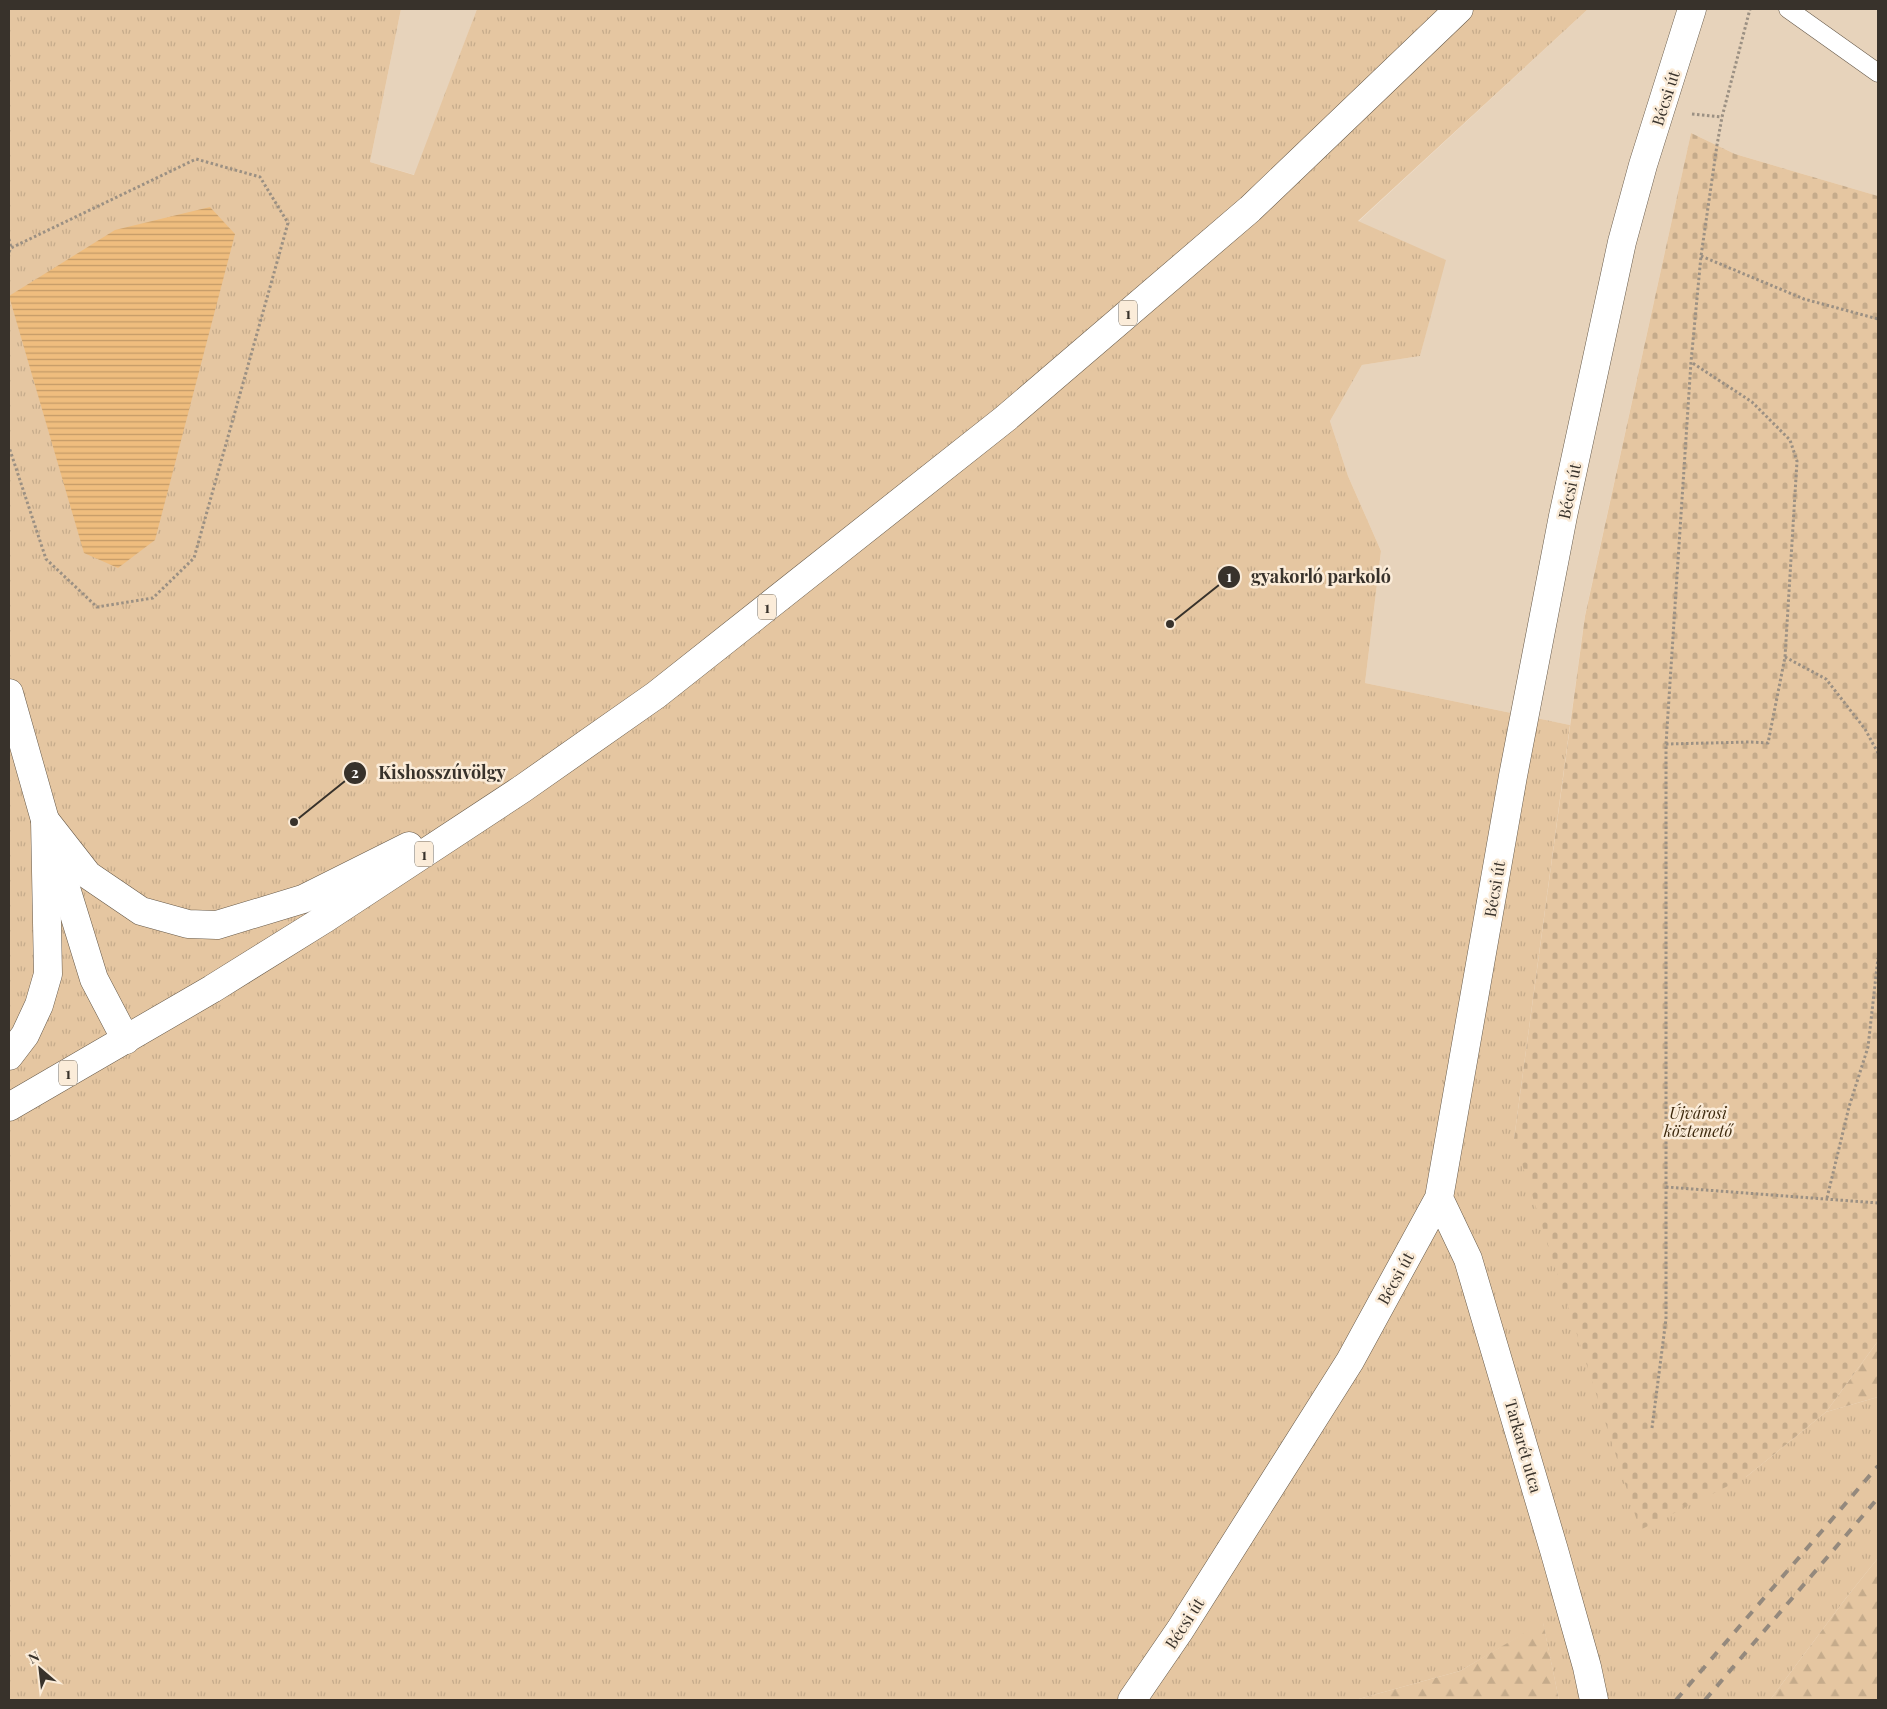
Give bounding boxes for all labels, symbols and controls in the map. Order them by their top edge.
street label: Bécsi út [1646,68,1684,128]
road number: 1 [1119,300,1137,326]
street label: Bécsi út [1553,461,1585,521]
callout: gyakorló parkoló [1216,560,1401,593]
text: gyakorló parkoló [1251,564,1391,588]
text: 1 [1226,566,1232,586]
road number: 1 [758,594,776,620]
callout: Kishosszúvölgy [343,756,515,789]
text: Kishosszúvölgy [378,760,506,784]
text: 2 [351,762,359,782]
road number: 1 [415,842,433,866]
street label: Bécsi út [1479,859,1509,919]
road number: 1 [59,1060,77,1086]
park label: Újvárosi köztemető [1663,1102,1734,1141]
street label: Bécsi út [1372,1248,1418,1308]
street label: Tarkarét utca [1501,1397,1547,1495]
street label: Bécsi út [1160,1593,1208,1652]
north arrow [15,1644,65,1694]
text: N [25,1646,43,1668]

